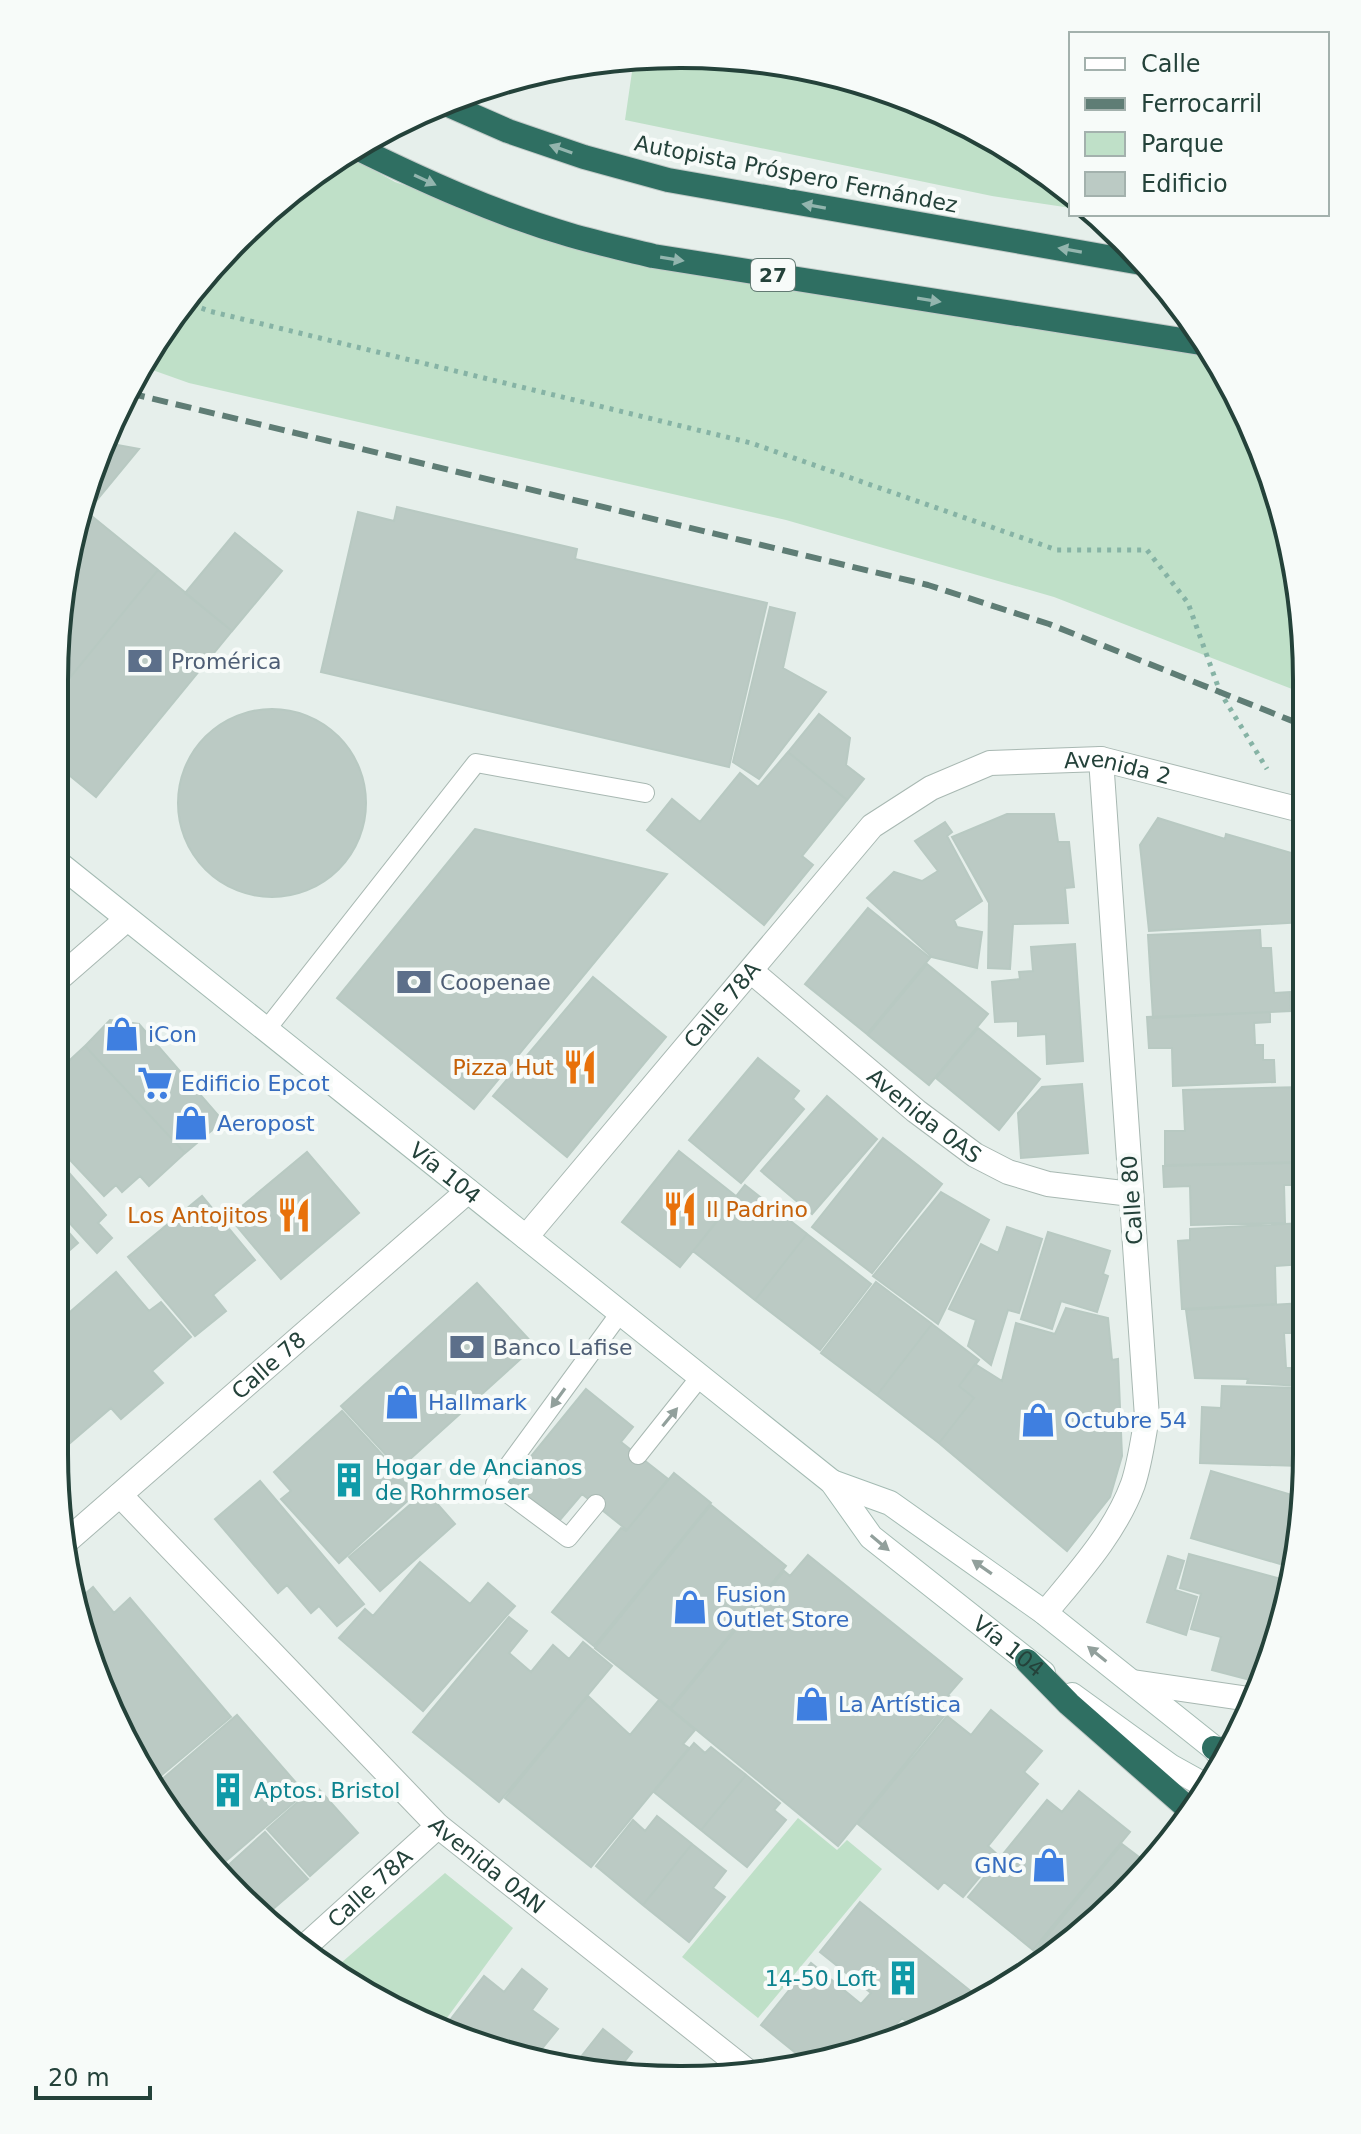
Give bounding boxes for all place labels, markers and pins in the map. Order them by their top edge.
bank icon: Promérica [126,642,164,680]
place label: Promérica [171,649,282,674]
bank icon: Coopenae [395,963,433,1001]
place label: Coopenae [440,970,551,995]
shop icon: iCon [103,1015,141,1053]
place label: iCon [148,1022,197,1047]
restaurant icon: Pizza Hut [561,1048,599,1086]
place label: Pizza Hut [452,1055,554,1080]
supermarket icon: Edificio Epcot [136,1064,174,1102]
place label: Edificio Epcot [181,1071,330,1096]
shop icon: Aeropost [172,1104,210,1142]
place label: Aeropost [217,1111,315,1136]
restaurant icon: Il Padrino [661,1190,699,1228]
restaurant icon: Los Antojitos [275,1196,313,1234]
place label: Il Padrino [706,1197,808,1222]
place label: Los Antojitos [127,1203,268,1228]
bank icon: Banco Lafise [448,1328,486,1366]
place label: Banco Lafise [493,1335,633,1360]
shop icon: Hallmark [383,1383,421,1421]
place label: Hallmark [428,1390,527,1415]
shop icon: Octubre 54 [1019,1401,1057,1439]
place label: Octubre 54 [1064,1408,1187,1433]
place label: Hogar de Ancianos de Rohrmoser [375,1455,583,1505]
building icon: Hogar de Ancianos de Rohrmoser [330,1461,368,1499]
place label: Fusion Outlet Store [716,1582,849,1632]
shop icon: Fusion Outlet Store [671,1588,709,1626]
shop icon: La Artística [793,1685,831,1723]
place label: La Artística [838,1692,961,1717]
building icon: Aptos. Bristol [209,1771,247,1809]
place label: Aptos. Bristol [254,1778,400,1803]
shop icon: GNC [1030,1846,1068,1884]
place label: GNC [974,1853,1023,1878]
building icon: 14-50 Loft [884,1959,922,1997]
place label: 14-50 Loft [765,1966,877,1991]

